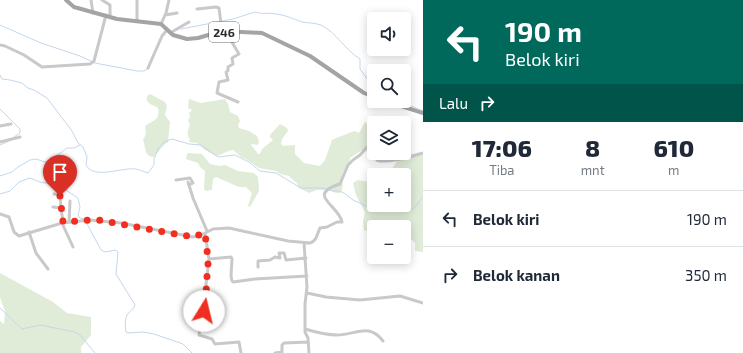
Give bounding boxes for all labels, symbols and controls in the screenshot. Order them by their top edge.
map controls [367,12,411,264]
button: sound [367,12,411,56]
text: 190 m [505,14,582,48]
icon: left [439,16,491,68]
road number: 246 [209,22,239,42]
text: Belok kiri [505,48,580,70]
button: search [367,64,411,108]
icon: right [476,92,498,114]
text: Lalu [439,94,468,112]
button: layers [367,116,411,160]
text: 17:06 [472,133,532,162]
text: 8 [585,133,600,162]
text: 610 [653,133,694,162]
pin [43,155,77,196]
icon: arrive [49,161,71,183]
text: Tiba [489,162,515,178]
text: mnt [581,162,605,178]
text: m [668,162,679,178]
button: + [367,168,411,212]
icon: left [439,208,461,230]
text: Belok kiri [473,210,539,228]
text: 190 m [687,210,727,228]
button: − [367,220,411,264]
icon: right [439,264,461,286]
text: Belok kanan [473,266,560,284]
text: 350 m [685,266,727,284]
position arrow [183,290,225,332]

